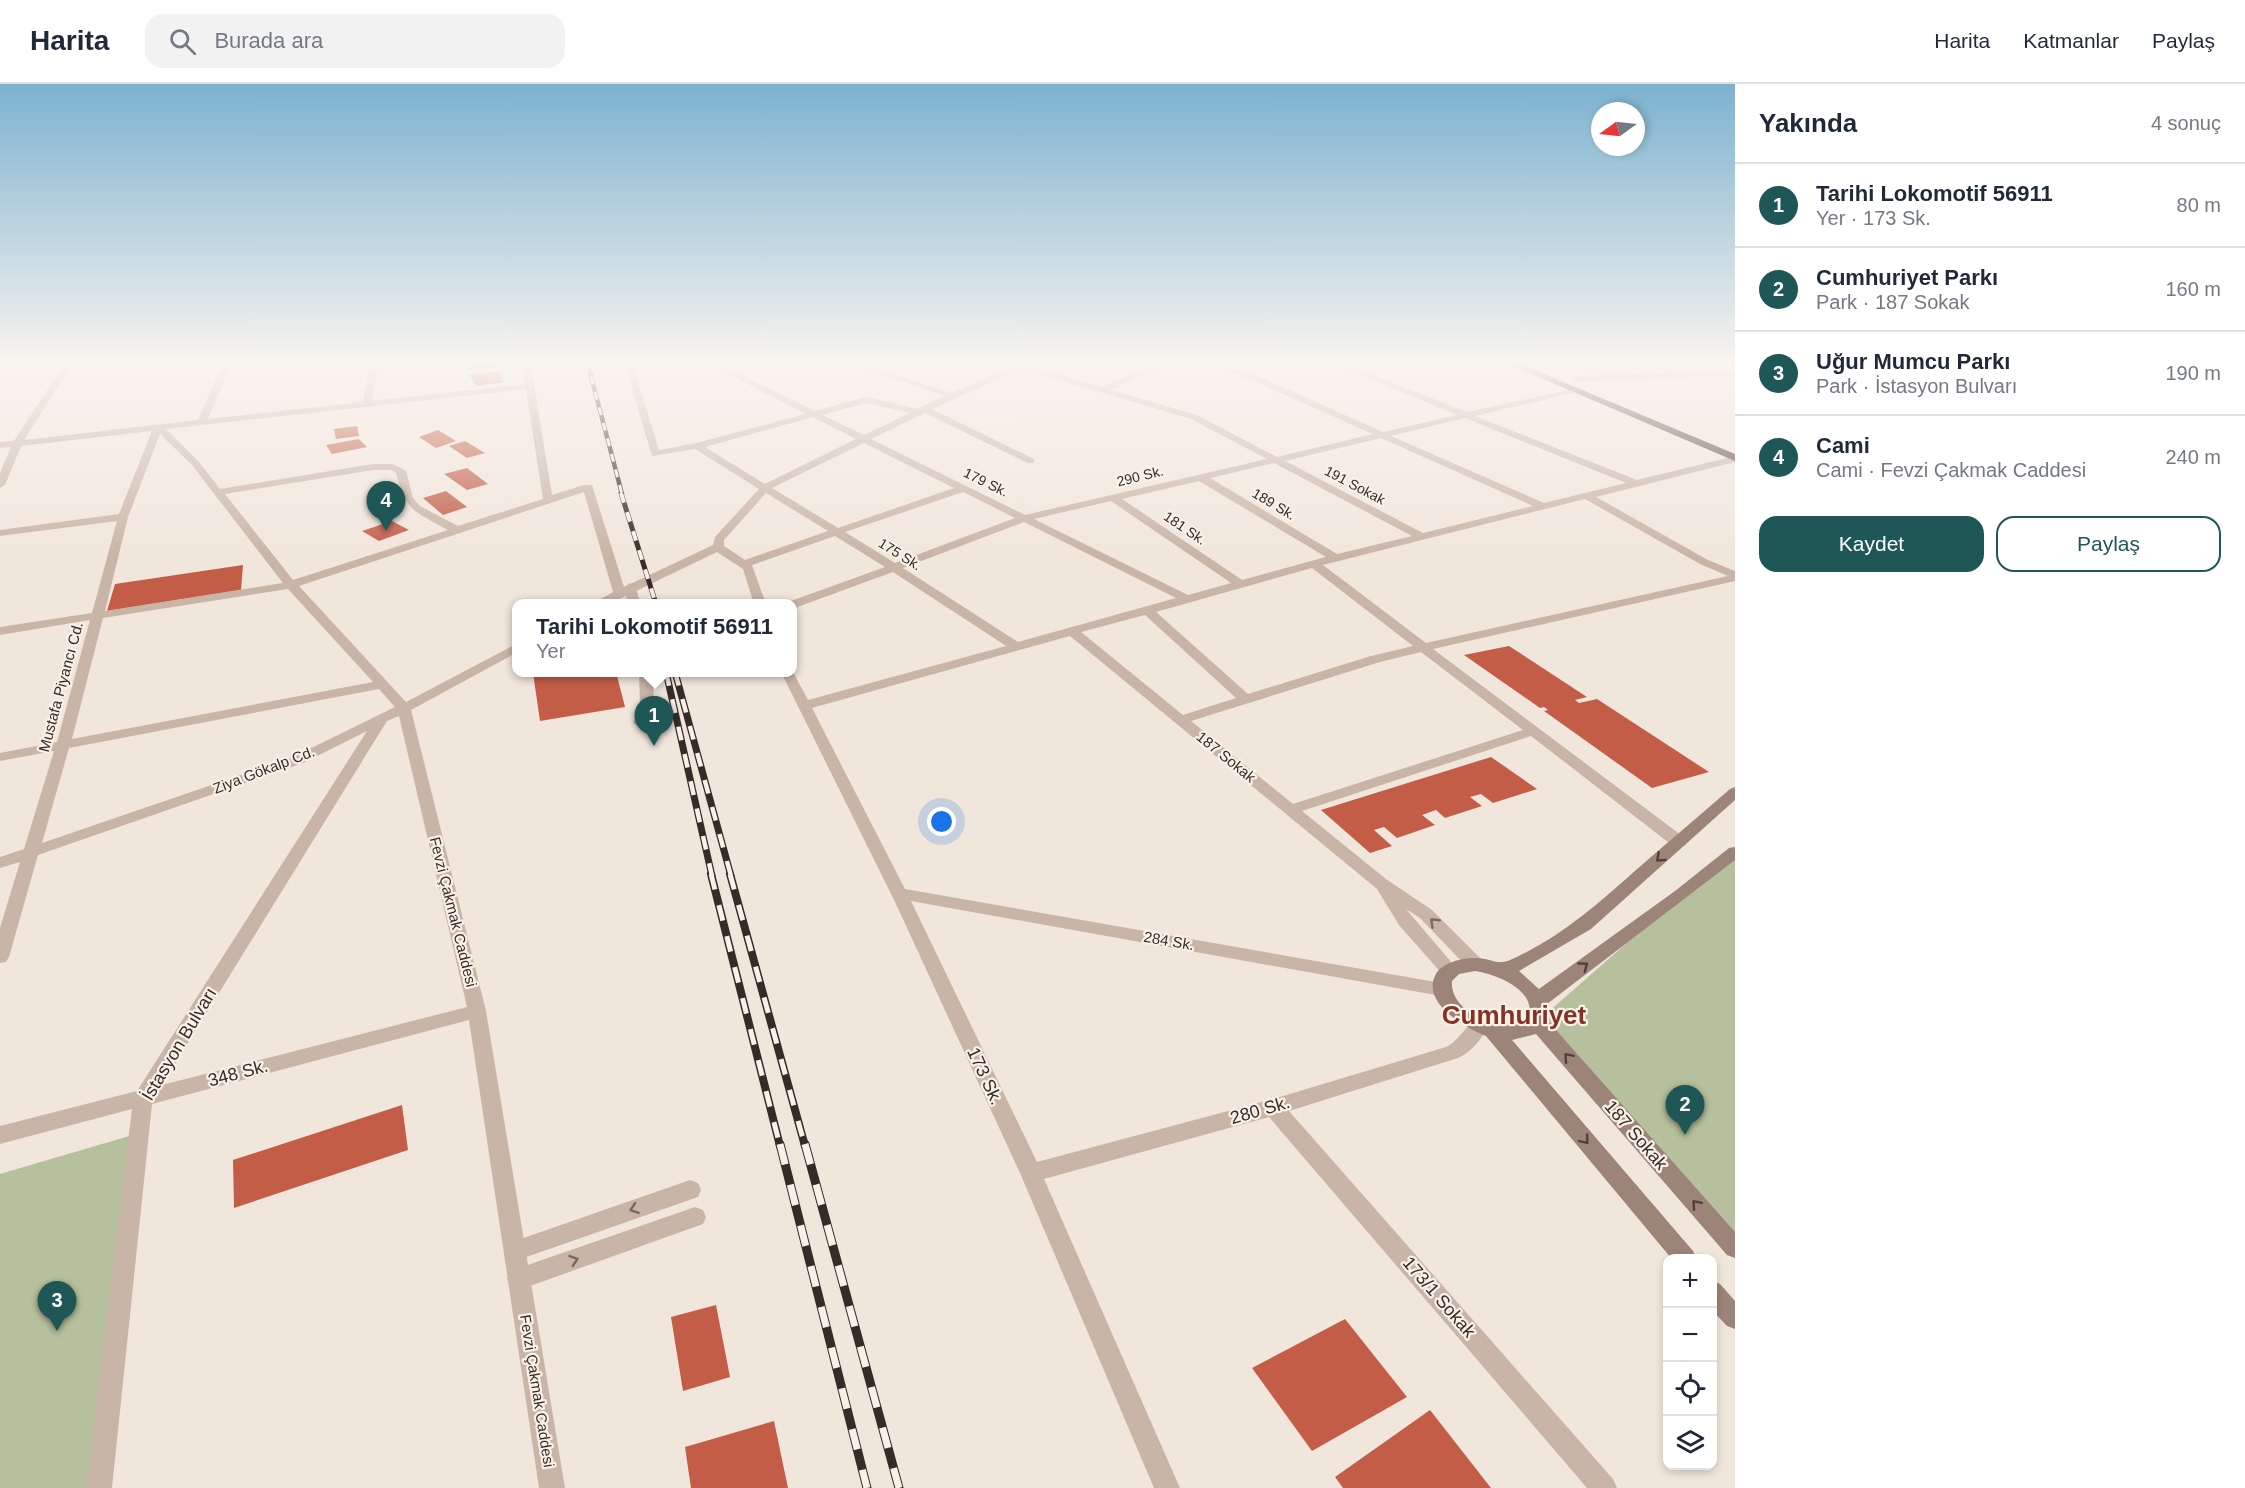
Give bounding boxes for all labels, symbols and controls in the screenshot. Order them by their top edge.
search box [145,14,565,68]
text: Harita [30,25,109,56]
icon: search [166,25,199,58]
text: Burada ara [214,28,323,53]
text: Harita [1934,29,1990,52]
text: Katmanlar [2023,29,2119,52]
text: Paylaş [2152,29,2215,52]
north arrow [1591,102,1645,156]
text: Yakında [1759,108,1857,138]
text: 4 sonuç [2151,112,2221,134]
text: Tarihi Lokomotif 56911 [1816,181,2053,206]
text: 1 [1773,194,1784,216]
text: 80 m [2177,194,2221,216]
text: Yer · 173 Sk. [1816,207,1931,229]
text: Cumhuriyet Parkı [1816,265,1998,290]
text: 2 [1773,278,1784,300]
text: 160 m [2165,278,2221,300]
text: Park · 187 Sokak [1816,291,1969,313]
text: Uğur Mumcu Parkı [1816,349,2010,374]
text: 3 [1773,362,1784,384]
text: 190 m [2165,362,2221,384]
text: Park · İstasyon Bulvarı [1816,375,2017,397]
text: Cami [1816,433,1870,458]
text: 4 [1773,446,1784,468]
text: 240 m [2165,446,2221,468]
text: Cami · Fevzi Çakmak Caddesi [1816,459,2086,481]
street label: 290 Sk. [1115,462,1165,490]
street label: 191 Sokak [1322,462,1389,508]
street label: 179 Sk. [961,464,1011,500]
pin: 4 [366,482,406,531]
street label: 189 Sk. [1250,485,1298,523]
street label: 181 Sk. [1161,508,1209,548]
button: Kaydet [1759,516,1984,572]
button: Paylaş [1996,516,2221,572]
street label: 175 Sk. [876,535,924,573]
popup [512,599,797,677]
text: Tarihi Lokomotif 56911 [536,614,773,639]
street label: Mustafa Piyancı Cd. [35,620,86,754]
text: Yer [536,640,565,662]
pin: 1 [634,696,674,746]
street label: 187 Sokak [1193,728,1260,786]
street label: Ziya Gökalp Cd. [211,742,317,797]
your location [927,807,956,836]
street label: Fevzi Çakmak Caddesi [427,835,480,989]
one-way arrow [1656,851,1667,862]
one-way arrow [1430,918,1440,929]
street label: 284 Sk. [1143,928,1196,953]
one-way arrow [1578,963,1589,974]
street label: İstasyon Bulvarı [137,984,221,1104]
district label: Cumhuriyet [1442,1000,1587,1030]
street label: 173 Sk. [963,1044,1007,1108]
one-way arrow [1564,1053,1575,1064]
street label: 348 Sk. [206,1055,270,1091]
pin: 2 [1666,1086,1704,1135]
street label: 280 Sk. [1228,1092,1292,1128]
street label: 187 Sokak [1601,1096,1672,1174]
one-way arrow [1578,1133,1589,1144]
one-way arrow [1692,1200,1703,1211]
one-way arrow [629,1202,640,1215]
street label: 173/1 Sokak [1399,1253,1480,1342]
one-way arrow [569,1254,579,1267]
map controls [1663,1254,1717,1470]
button: + [1663,1254,1717,1308]
pin: 3 [38,1282,76,1331]
button: − [1663,1308,1717,1362]
street label: Fevzi Çakmak Caddesi [517,1313,558,1468]
button: locate [1663,1362,1717,1416]
button: layers [1663,1416,1717,1470]

